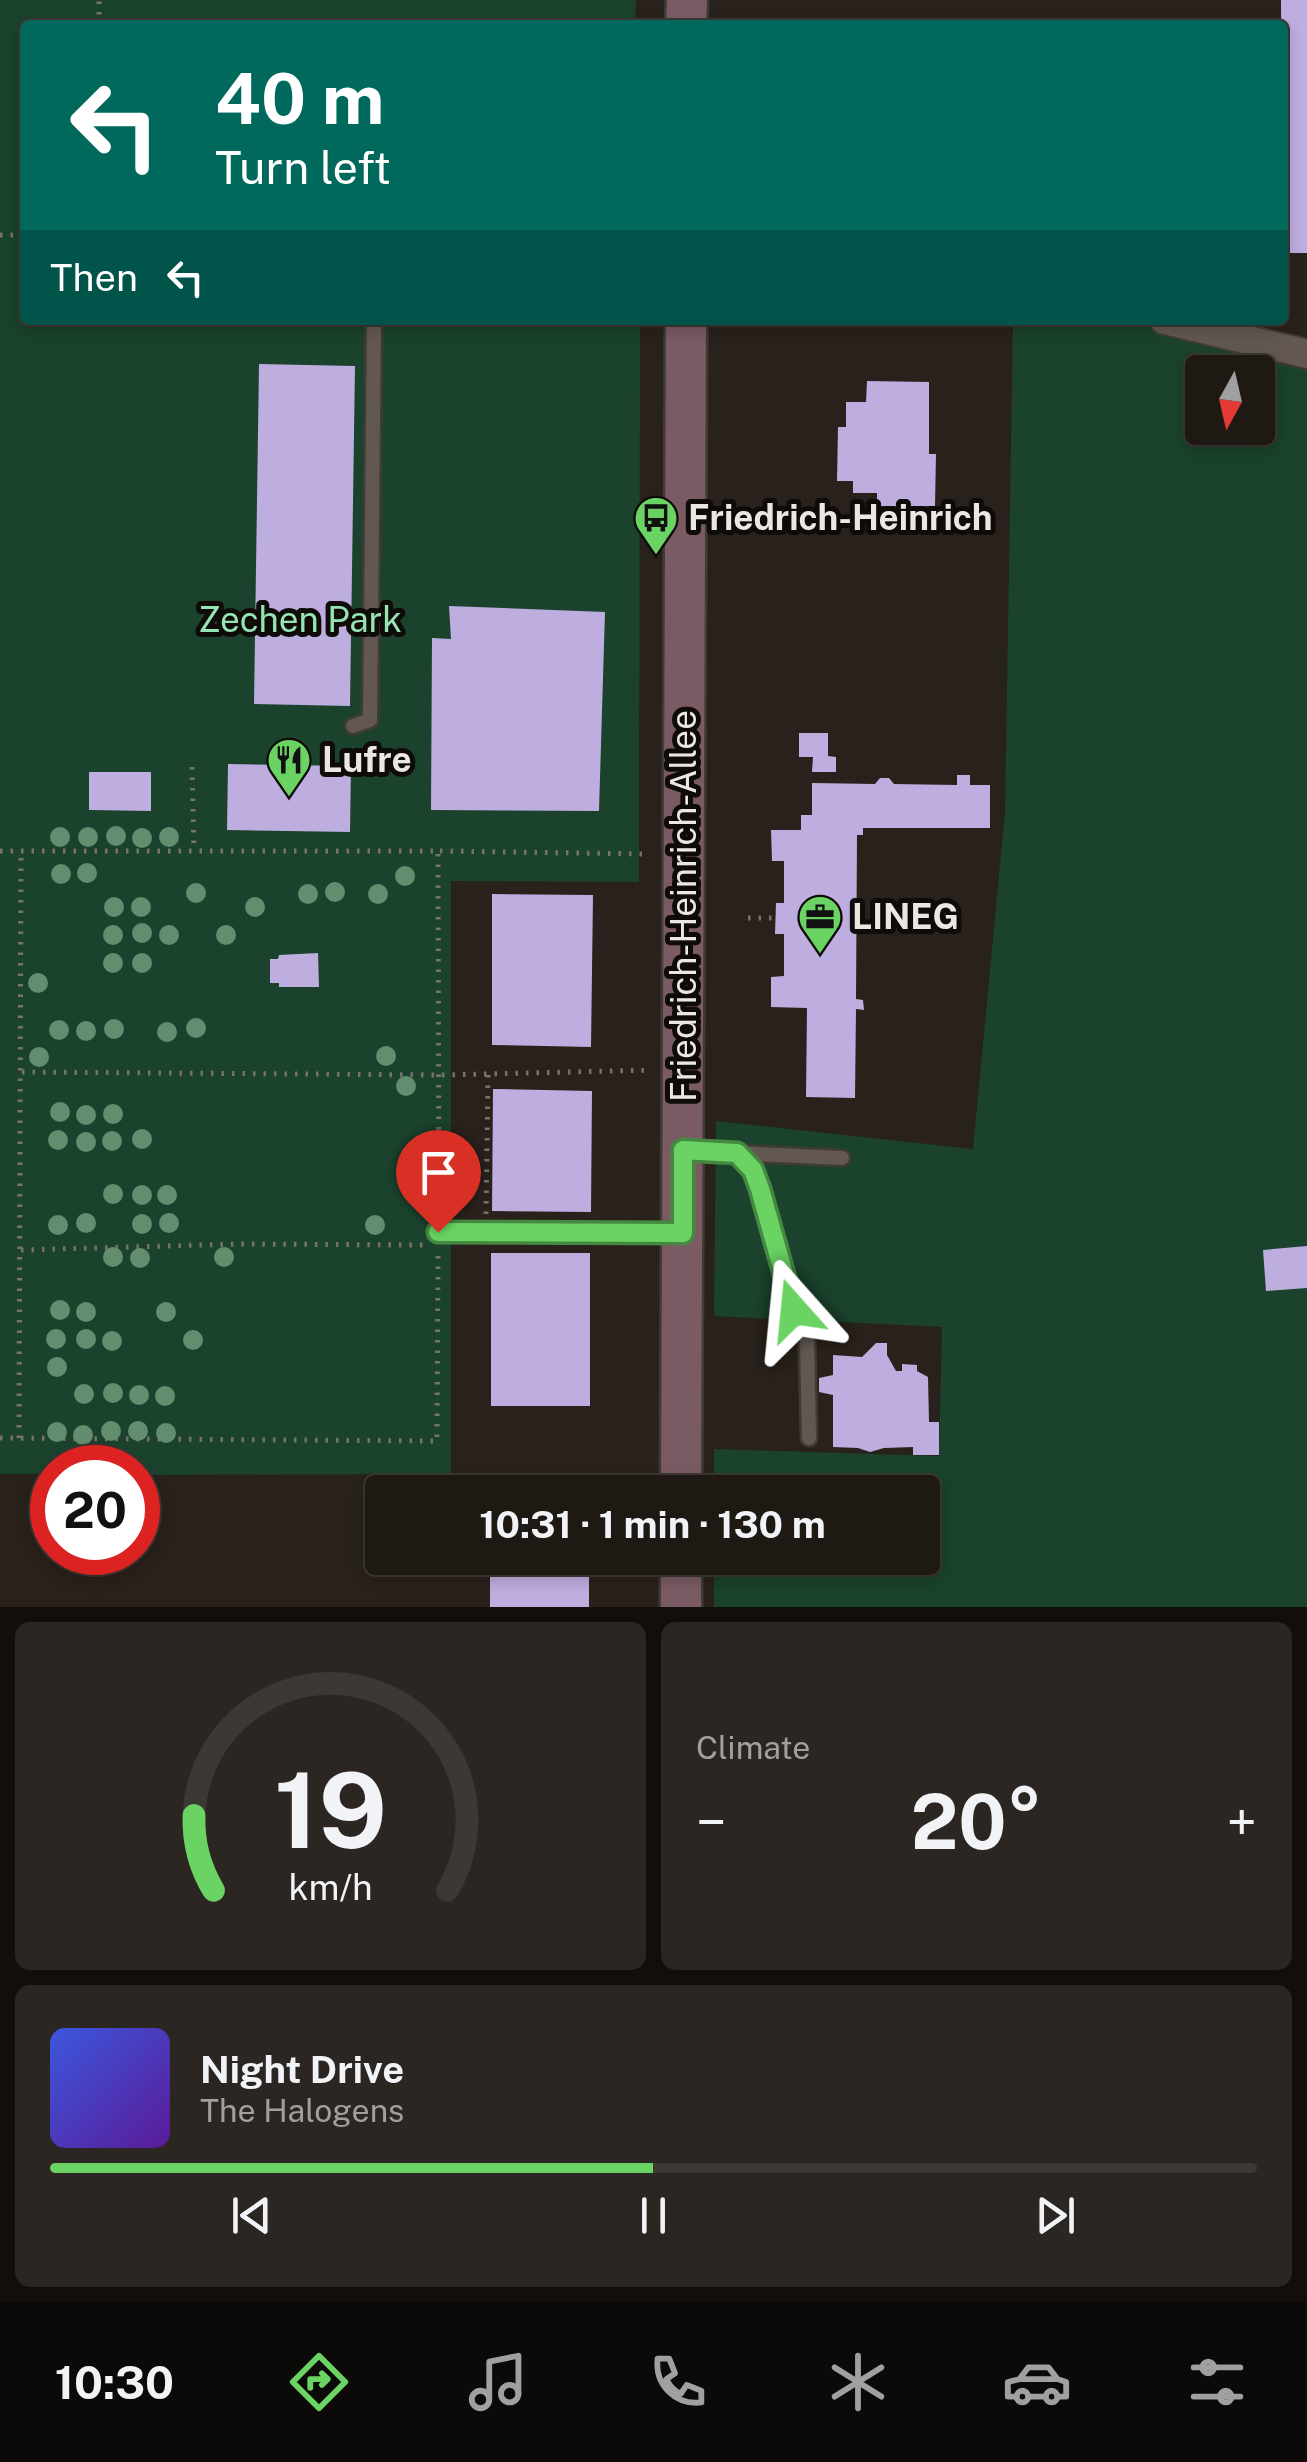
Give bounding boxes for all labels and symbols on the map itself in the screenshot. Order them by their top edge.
north arrow [1185,355,1275,445]
bus stop icon: Friedrich-Heinrich [633,495,679,556]
place label: Friedrich-Heinrich [688,497,993,538]
park label: Zechen Park [198,599,402,640]
street label: Friedrich-Heinrich-Allee [663,710,704,1102]
restaurant icon: Lufre [266,737,312,798]
place label: Lufre [322,739,412,780]
office icon: LINEG [797,894,843,955]
place label: LINEG [852,896,959,937]
pin [396,1130,481,1233]
position arrow [742,1258,846,1362]
speed limit sign: 20 [30,1445,160,1575]

